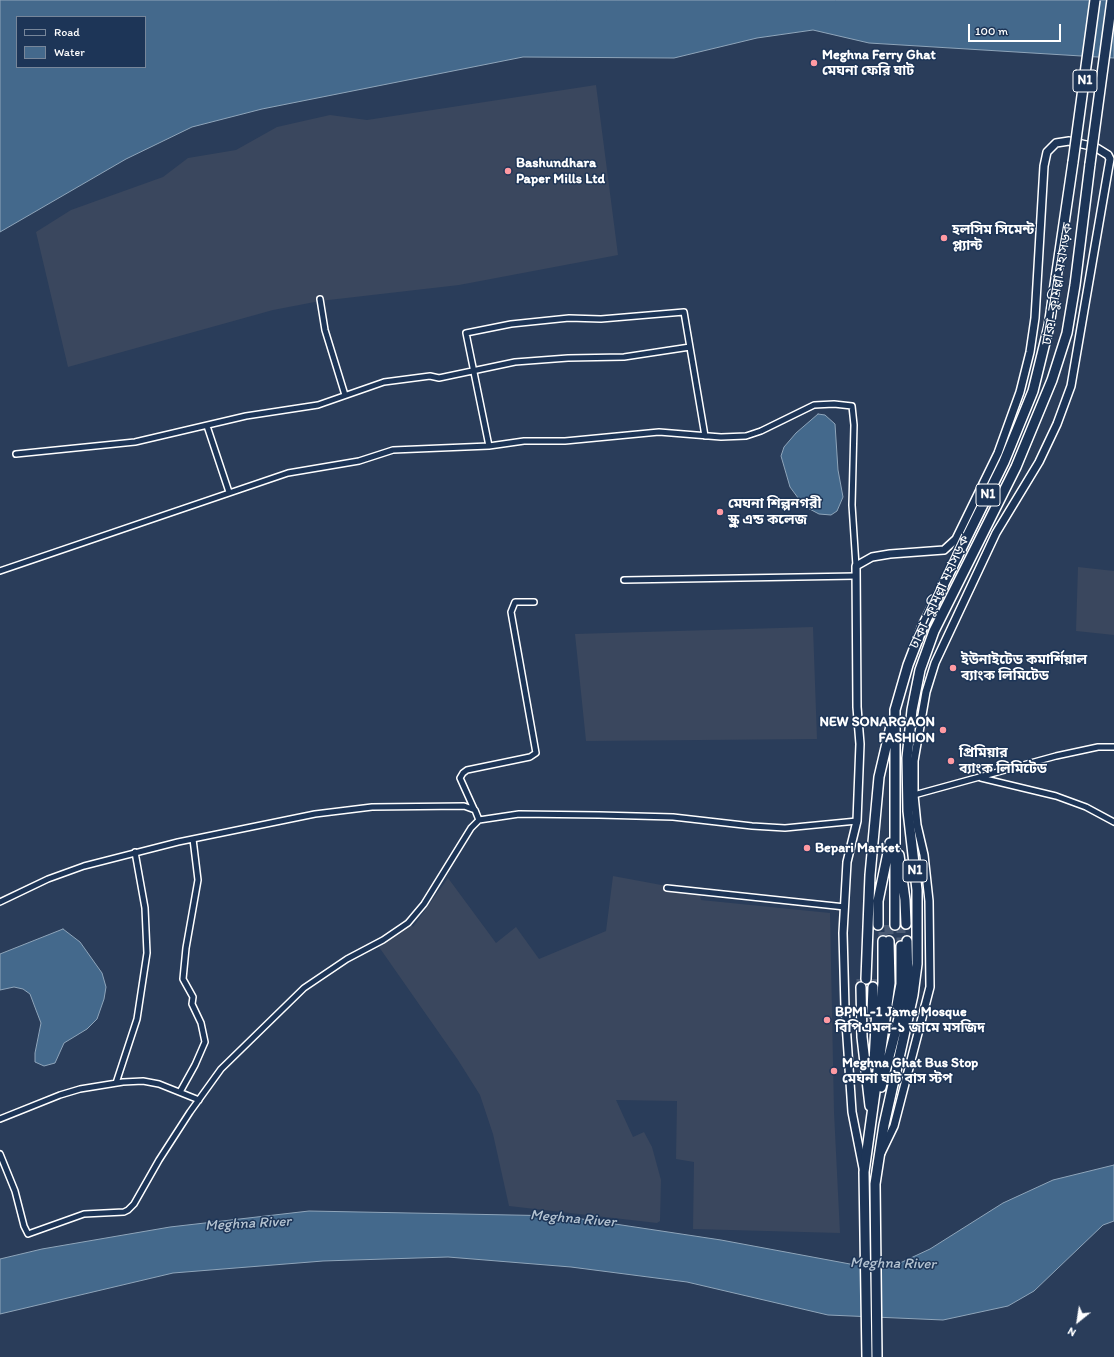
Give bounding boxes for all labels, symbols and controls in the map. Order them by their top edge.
legend [16,16,146,68]
scale bar [970,16,1063,42]
text: 100 m [975,24,1008,38]
text: Road [54,25,80,39]
text: Water [54,45,85,59]
place label: Meghna Ferry Ghat মেঘনা ফেরি ঘাট [822,47,936,80]
marker: Meghna Ferry Ghat মেঘনা ফেরি ঘাট [809,58,819,68]
road number: N1 [1073,70,1097,92]
place label: Bashundhara Paper Mills Ltd [516,155,605,188]
marker: Bashundhara Paper Mills Ltd [503,166,513,176]
place label: হলসিম সিমেন্ট প্ল্যান্ট [952,222,1034,254]
street label: ঢাকা–কুমিল্লা মহাসড়ক [1039,222,1077,346]
marker: হলসিম সিমেন্ট প্ল্যান্ট [939,233,949,243]
road number: N1 [976,484,1000,506]
place label: মেঘনা শিল্পনগরী স্কুল এন্ড কলেজ [728,496,821,528]
marker: মেঘনা শিল্পনগরী স্কুল এন্ড কলেজ [715,507,725,517]
street label: ঢাকা–কুমিল্লা মহাসড়ক [906,532,974,652]
place label: ইউনাইটেড কমার্শিয়াল ব্যাংক লিমিটেড [961,652,1087,684]
marker: ইউনাইটেড কমার্শিয়াল ব্যাংক লিমিটেড [948,663,958,673]
place label: NEW SONARGAON FASHION [819,714,935,746]
marker: NEW SONARGAON FASHION [938,725,948,735]
place label: প্রিমিয়ার ব্যাংক লিমিটেড [959,745,1047,778]
marker: প্রিমিয়ার ব্যাংক লিমিটেড [946,756,956,766]
place label: Bepari Market [815,840,900,856]
marker: Bepari Market [802,843,812,853]
road number: N1 [903,860,927,882]
place label: BPML-1 Jame Mosque বিপিএমল-১ জামে মসজিদ [835,1004,985,1036]
marker: BPML-1 Jame Mosque বিপিএমল-১ জামে মসজিদ [822,1015,832,1025]
place label: Meghna Ghat Bus Stop মেঘনা ঘাট বাস স্টপ [842,1055,978,1088]
marker: Meghna Ghat Bus Stop মেঘনা ঘাট বাস স্টপ [829,1066,839,1076]
water label: Meghna River [529,1206,617,1232]
water label: Meghna River [204,1213,292,1235]
water label: Meghna River [850,1254,936,1274]
north arrow [1058,1301,1098,1341]
text: N [1065,1324,1078,1339]

